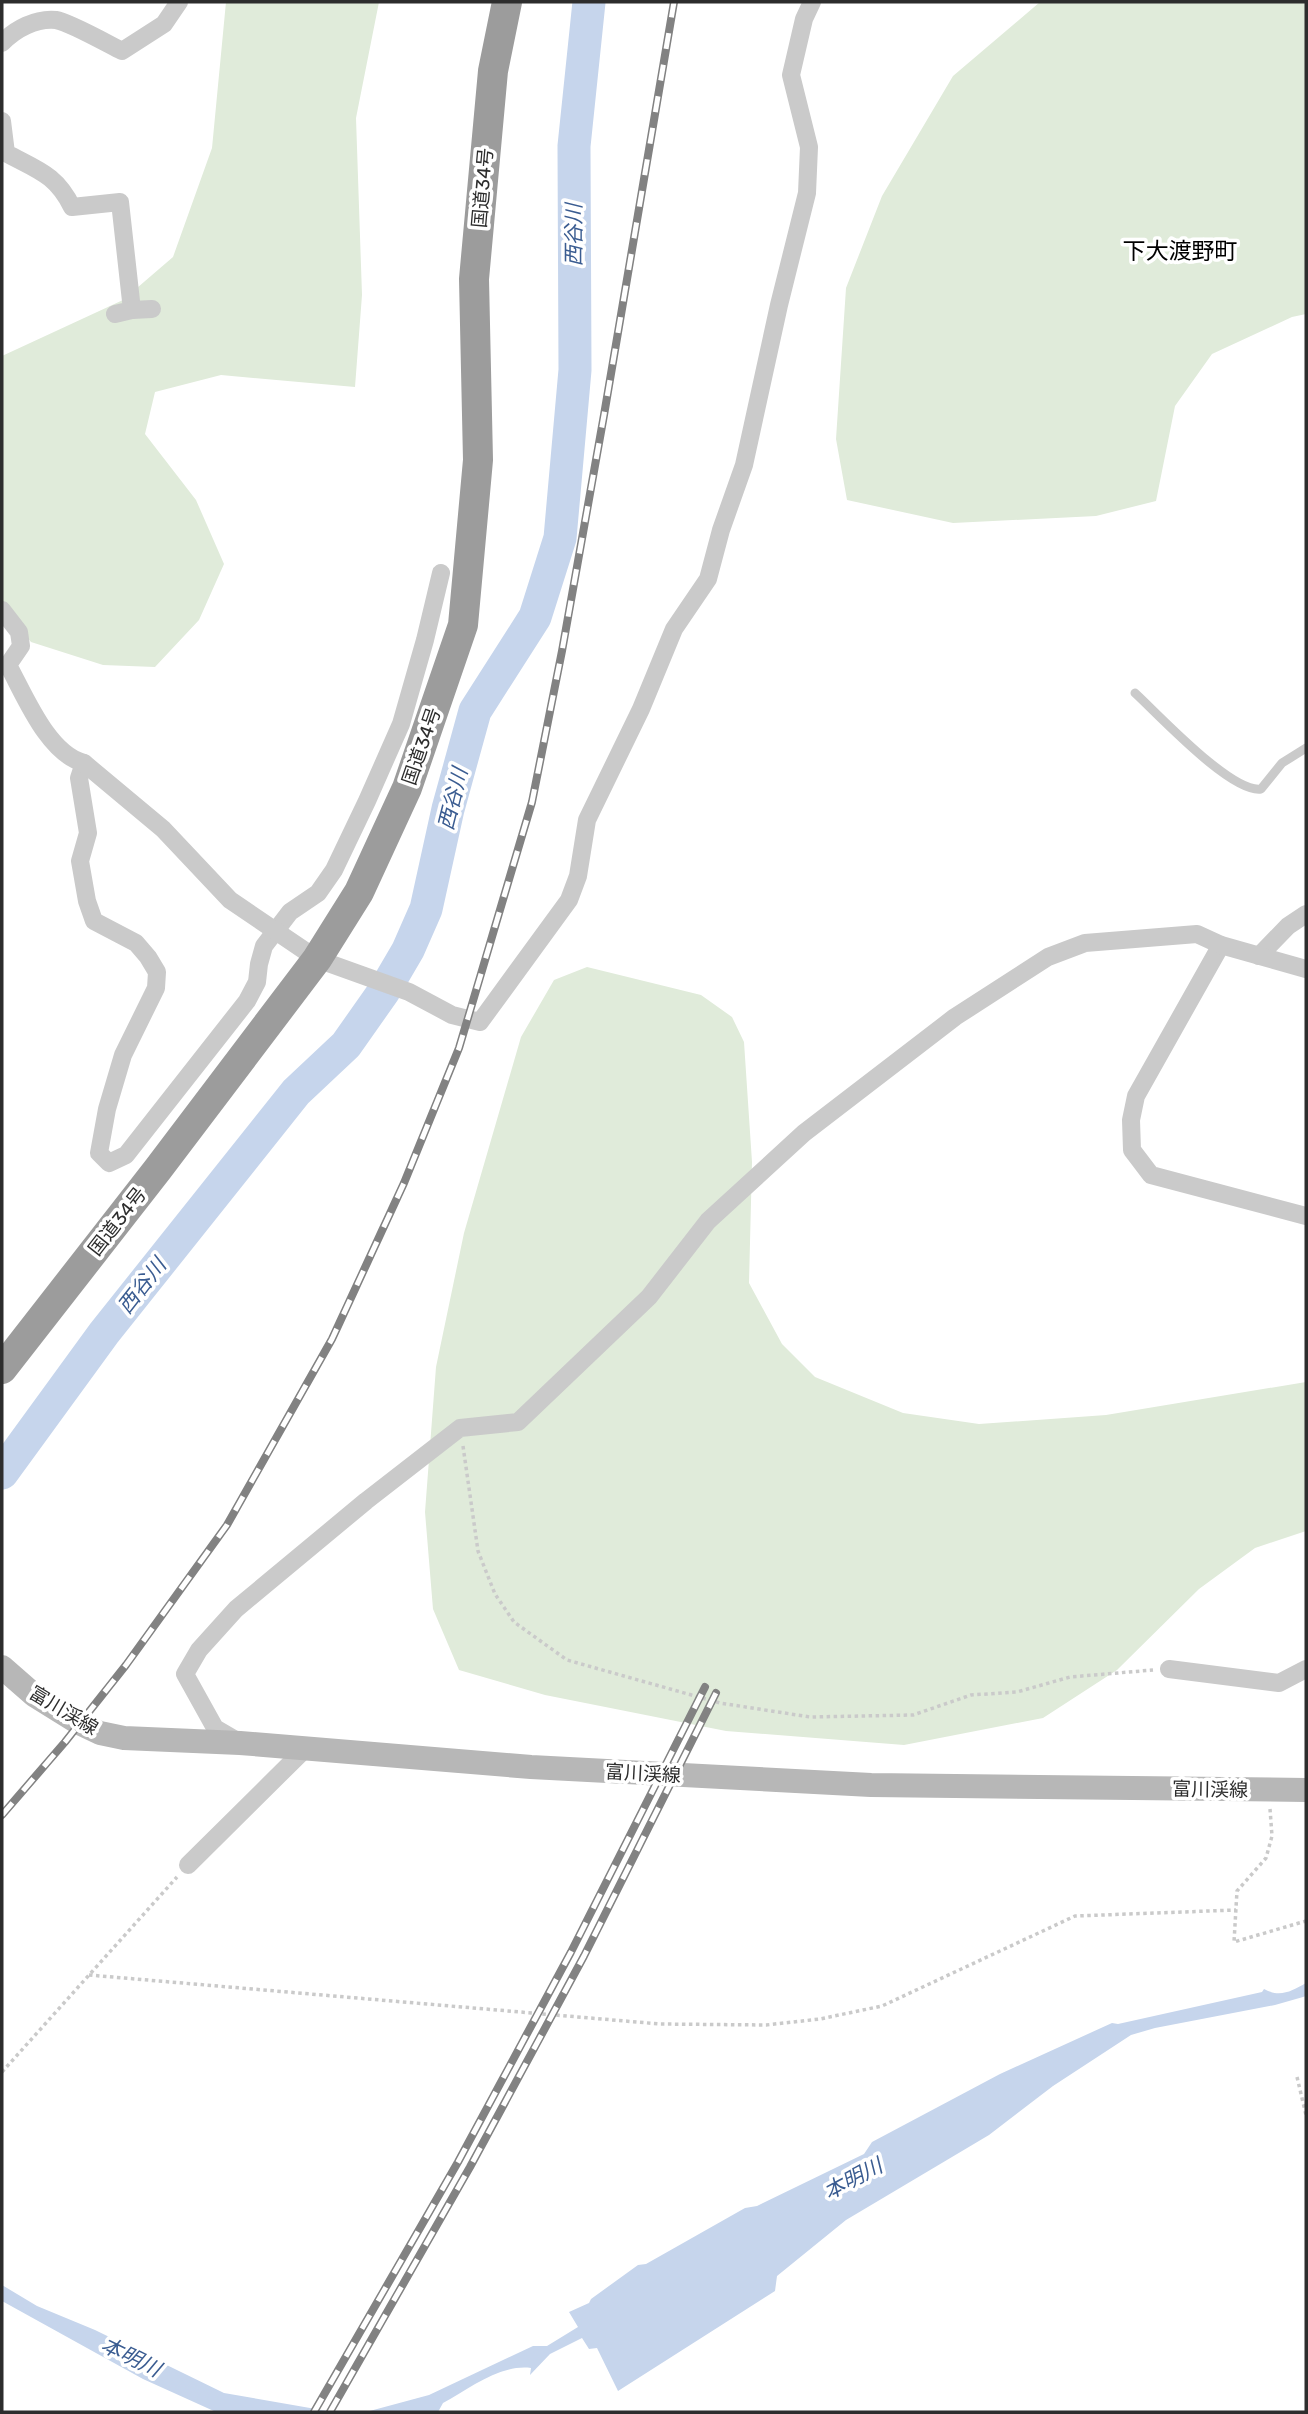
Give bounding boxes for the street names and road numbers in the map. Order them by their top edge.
street label: 国道34号 [468,147,497,229]
street label: 国道34号 [398,704,445,788]
street label: 国道34号 [84,1183,151,1260]
street label: 富川渓線 [25,1681,102,1740]
street label: 富川渓線 [604,1760,682,1787]
street label: 富川渓線 [1172,1777,1248,1802]

